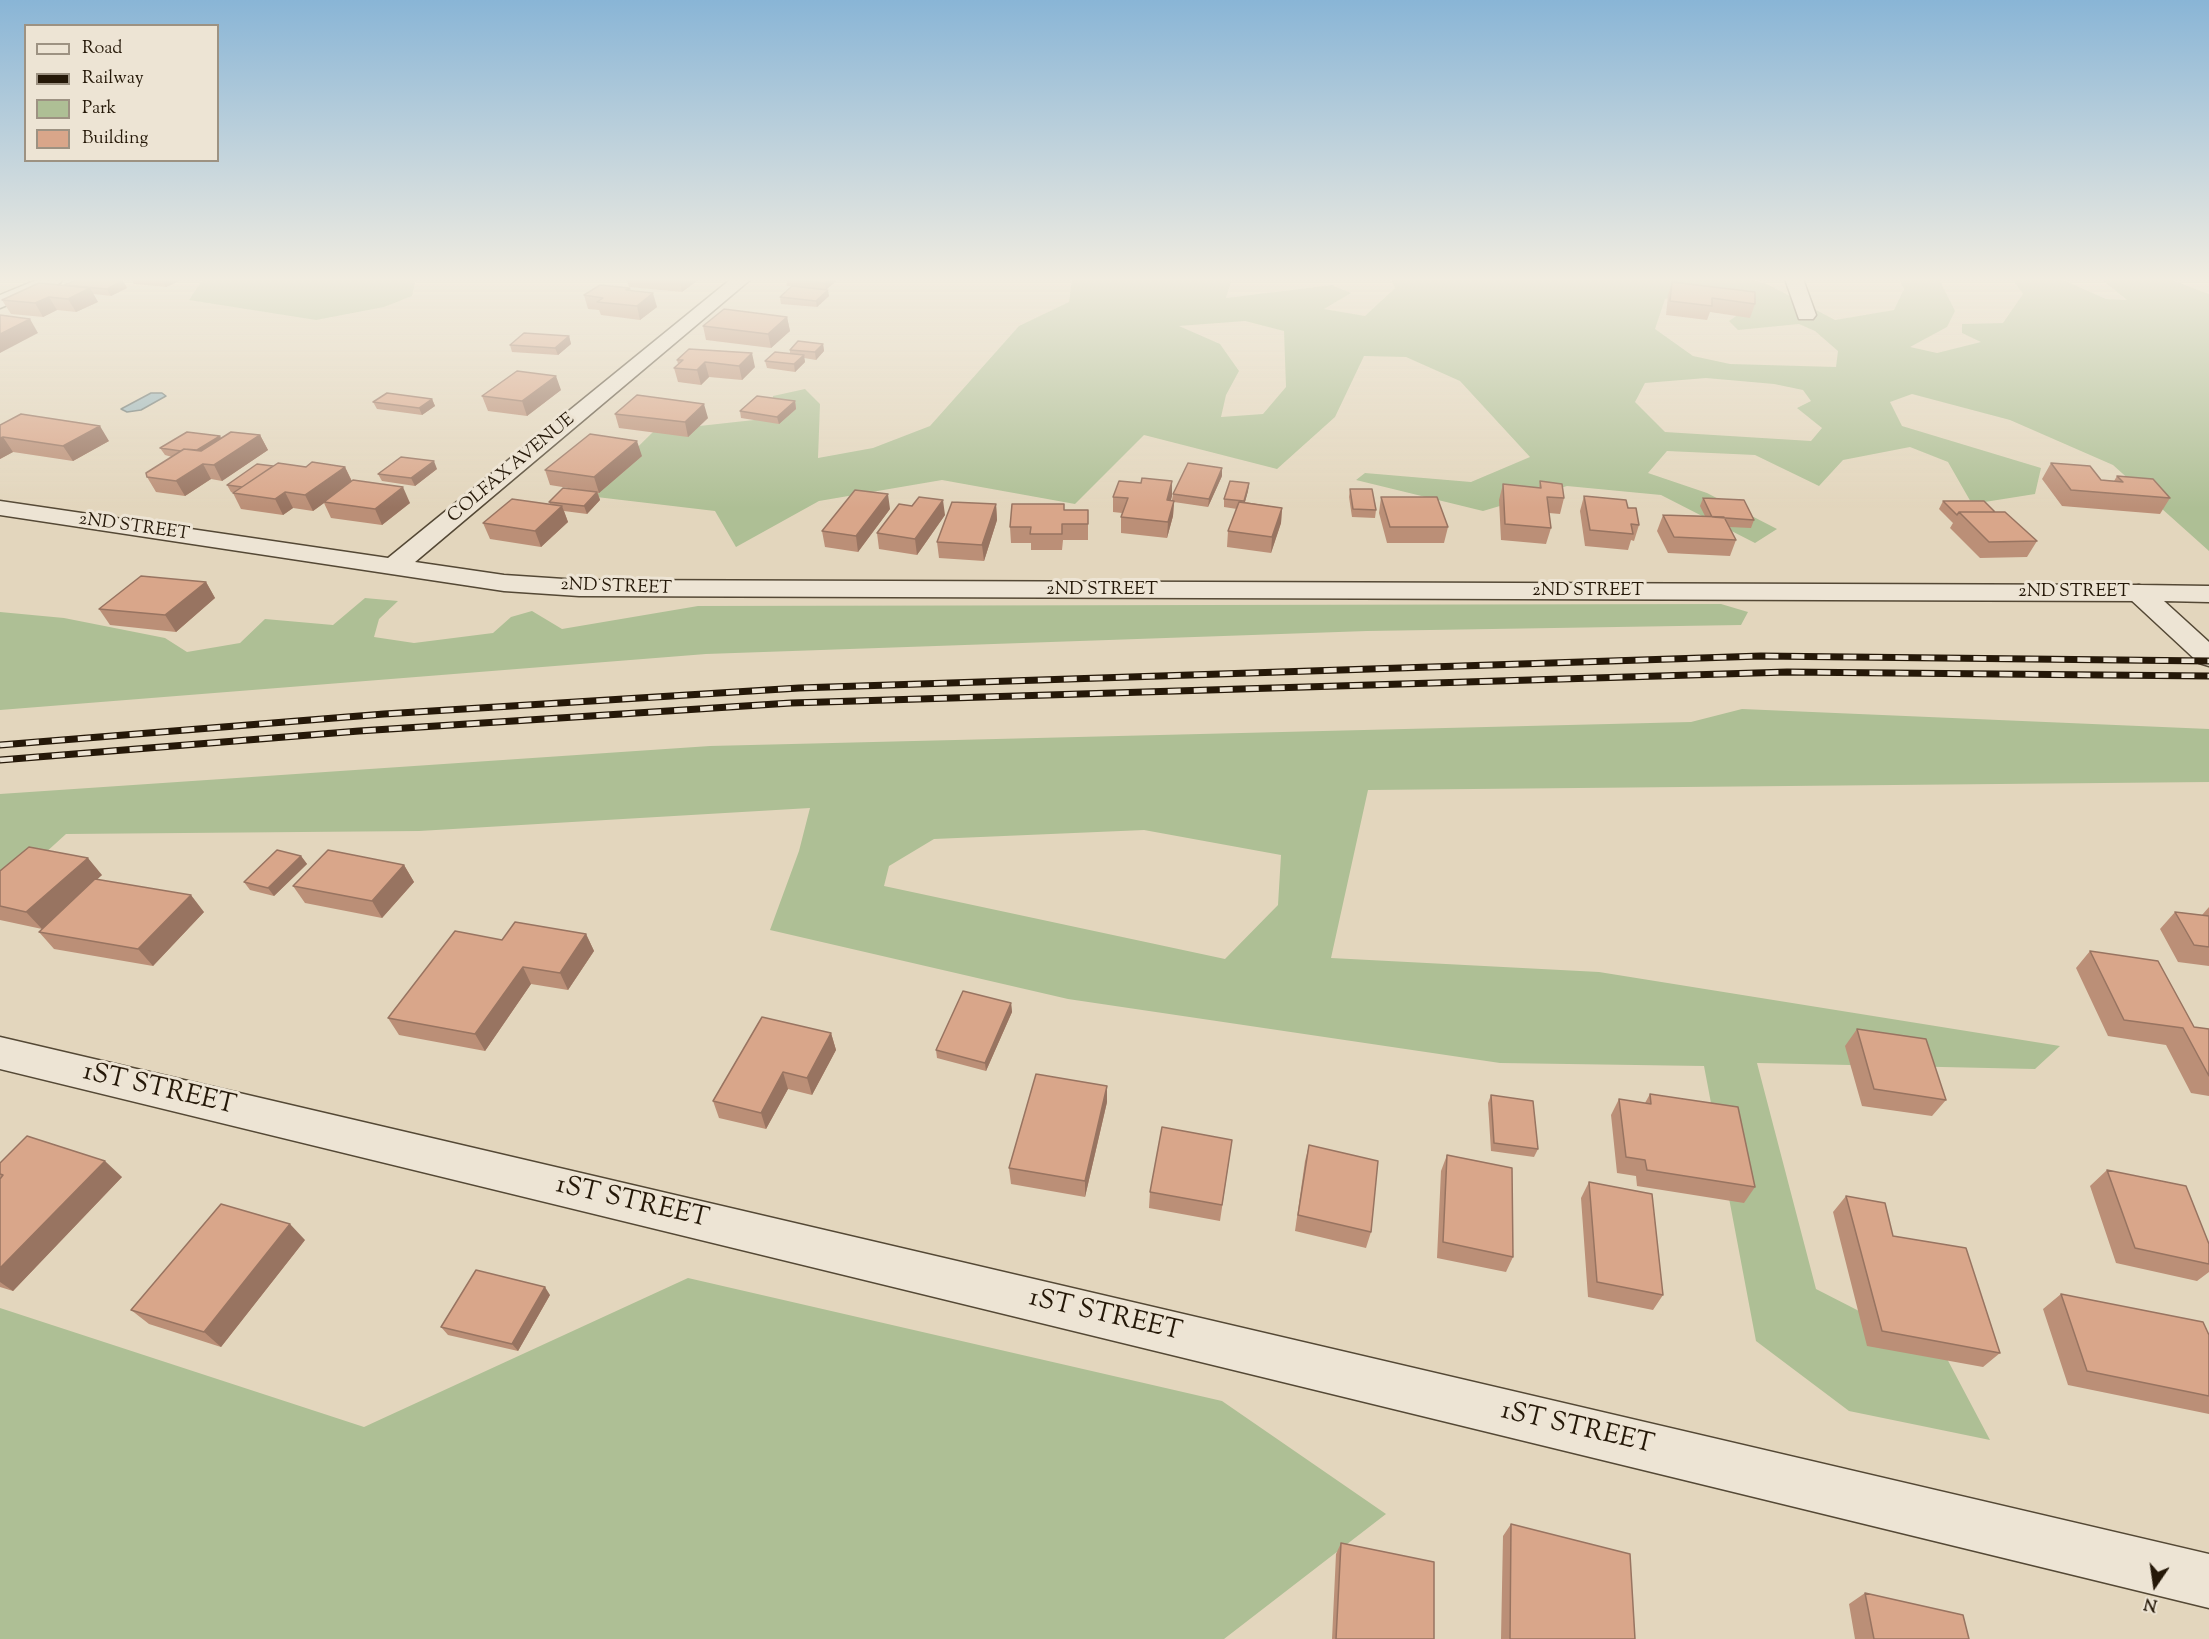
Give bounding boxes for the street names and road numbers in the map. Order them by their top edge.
street label: COLFAX AVENUE [444,410,580,528]
street label: 2ND STREET [77,510,191,546]
street label: 2ND STREET [560,575,672,601]
street label: 2ND STREET [1046,580,1158,602]
street label: 2ND STREET [1532,581,1644,603]
street label: 2ND STREET [2018,582,2130,604]
street label: 1ST STREET [79,1058,239,1124]
street label: 1ST STREET [552,1171,712,1237]
street label: 1ST STREET [1025,1284,1185,1350]
street label: 1ST STREET [1497,1397,1657,1463]

